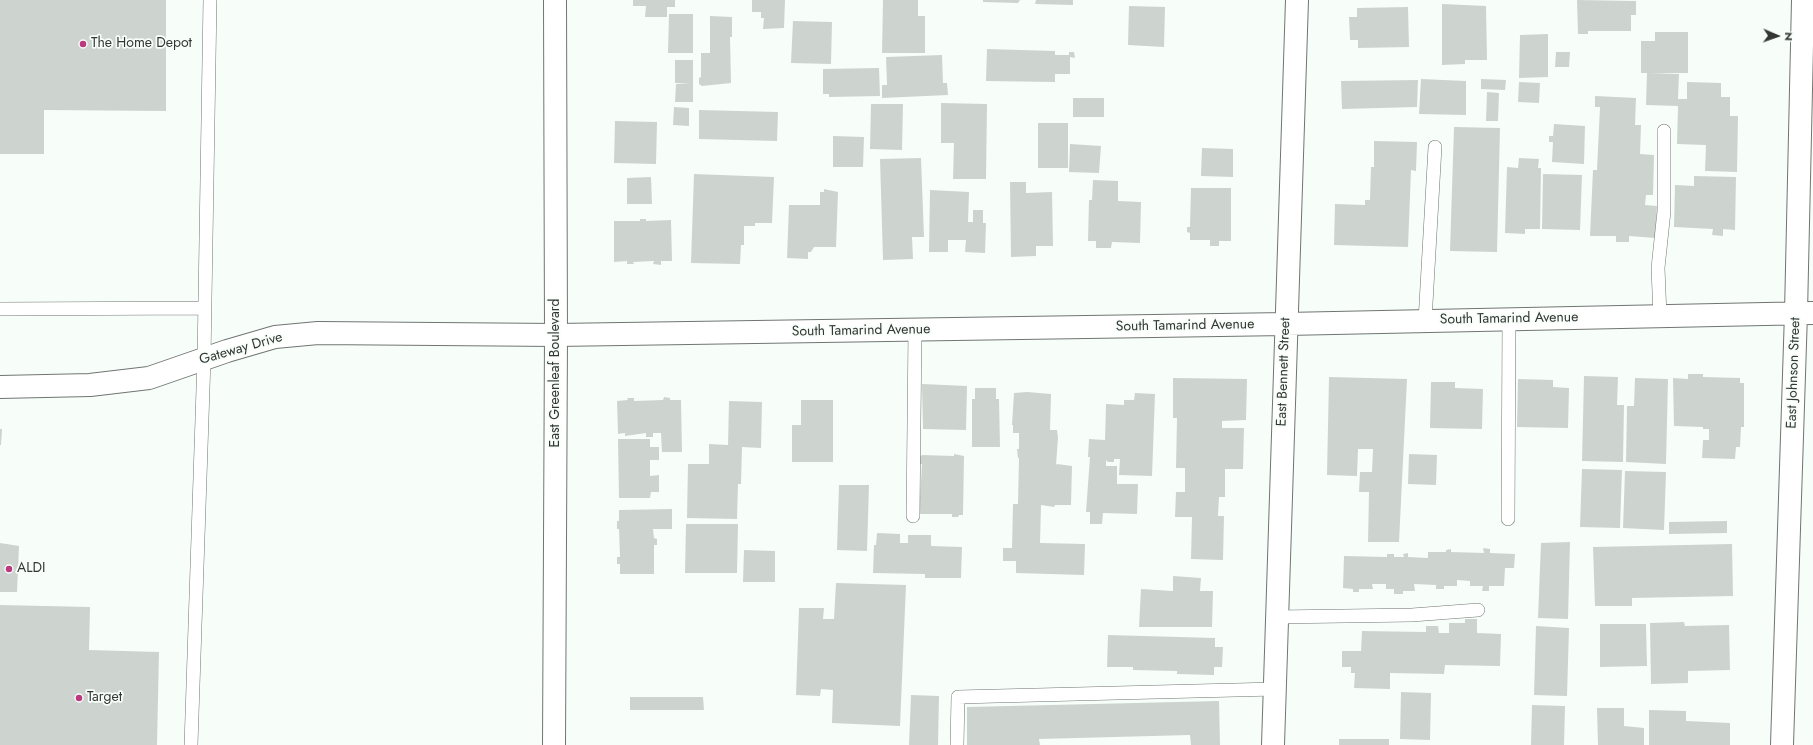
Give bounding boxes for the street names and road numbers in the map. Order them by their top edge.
street label: East Greenleaf Boulevard [548,299,564,447]
street label: South Tamarind Avenue [1440,309,1578,329]
street label: South Tamarind Avenue [1116,316,1254,336]
street label: East Bennett Street [1274,317,1294,427]
street label: East Johnson Street [1784,317,1804,429]
street label: South Tamarind Avenue [792,321,930,341]
street label: Gateway Drive [198,329,284,369]

